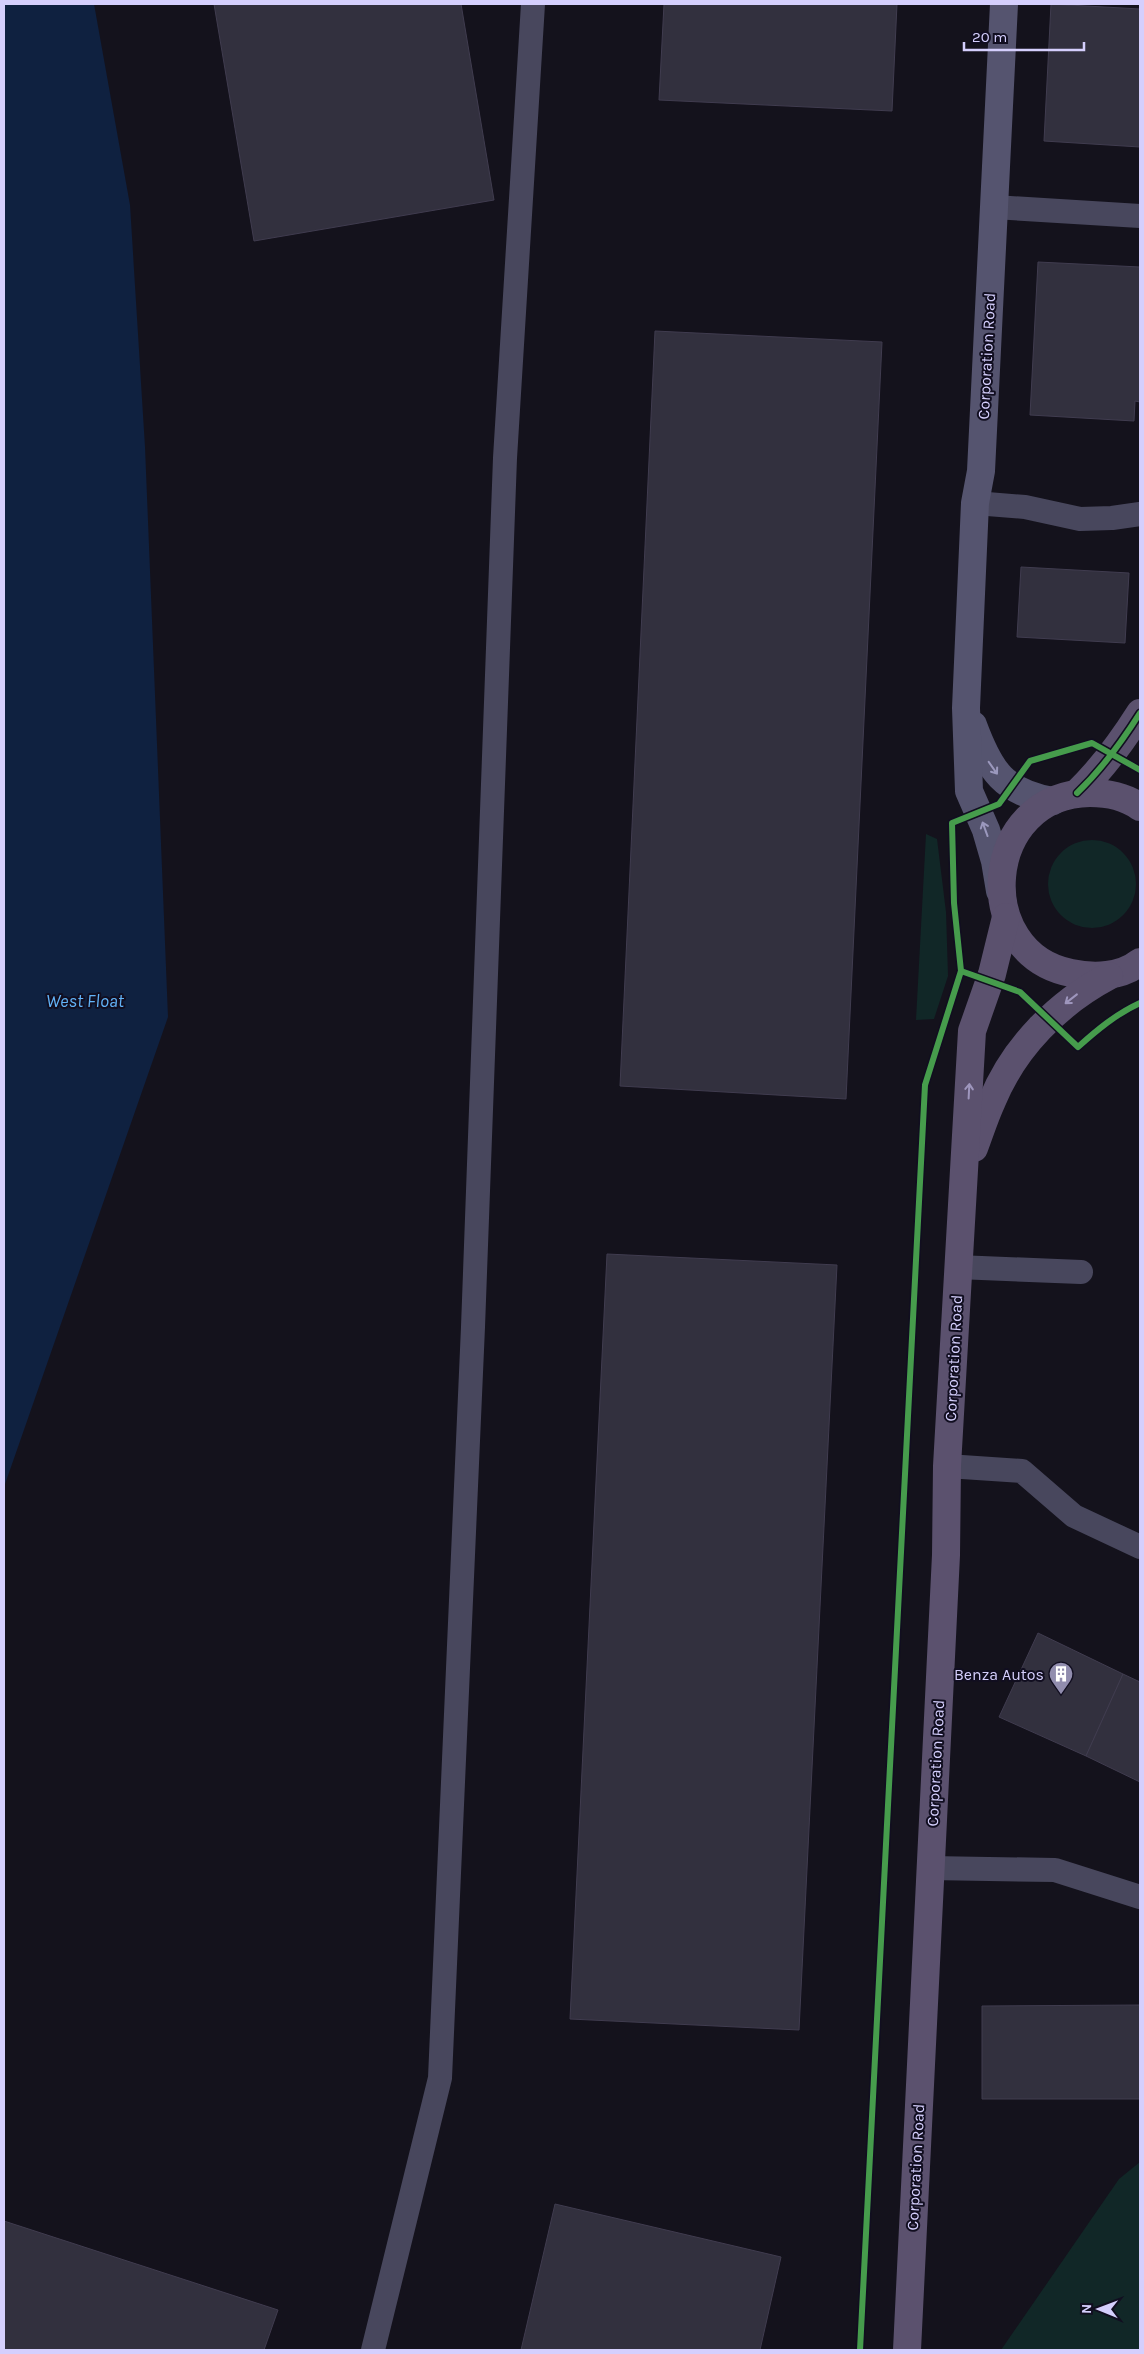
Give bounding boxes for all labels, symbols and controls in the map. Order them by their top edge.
scale bar [964,20,1084,52]
text: 20 m [972,28,1007,46]
street label: Corporation Road [974,292,999,420]
one-way arrow [988,761,998,775]
one-way arrow [980,822,989,837]
water label: West Float [46,990,125,1012]
one-way arrow [1065,994,1078,1005]
one-way arrow [964,1084,973,1100]
street label: Corporation Road [941,1294,966,1422]
building icon: Benza Autos [1048,1661,1074,1695]
place label: Benza Autos [954,1665,1044,1684]
street label: Corporation Road [923,1699,948,1827]
street label: Corporation Road [903,2103,928,2231]
north arrow [1074,2284,1124,2334]
text: N [1078,2304,1095,2314]

